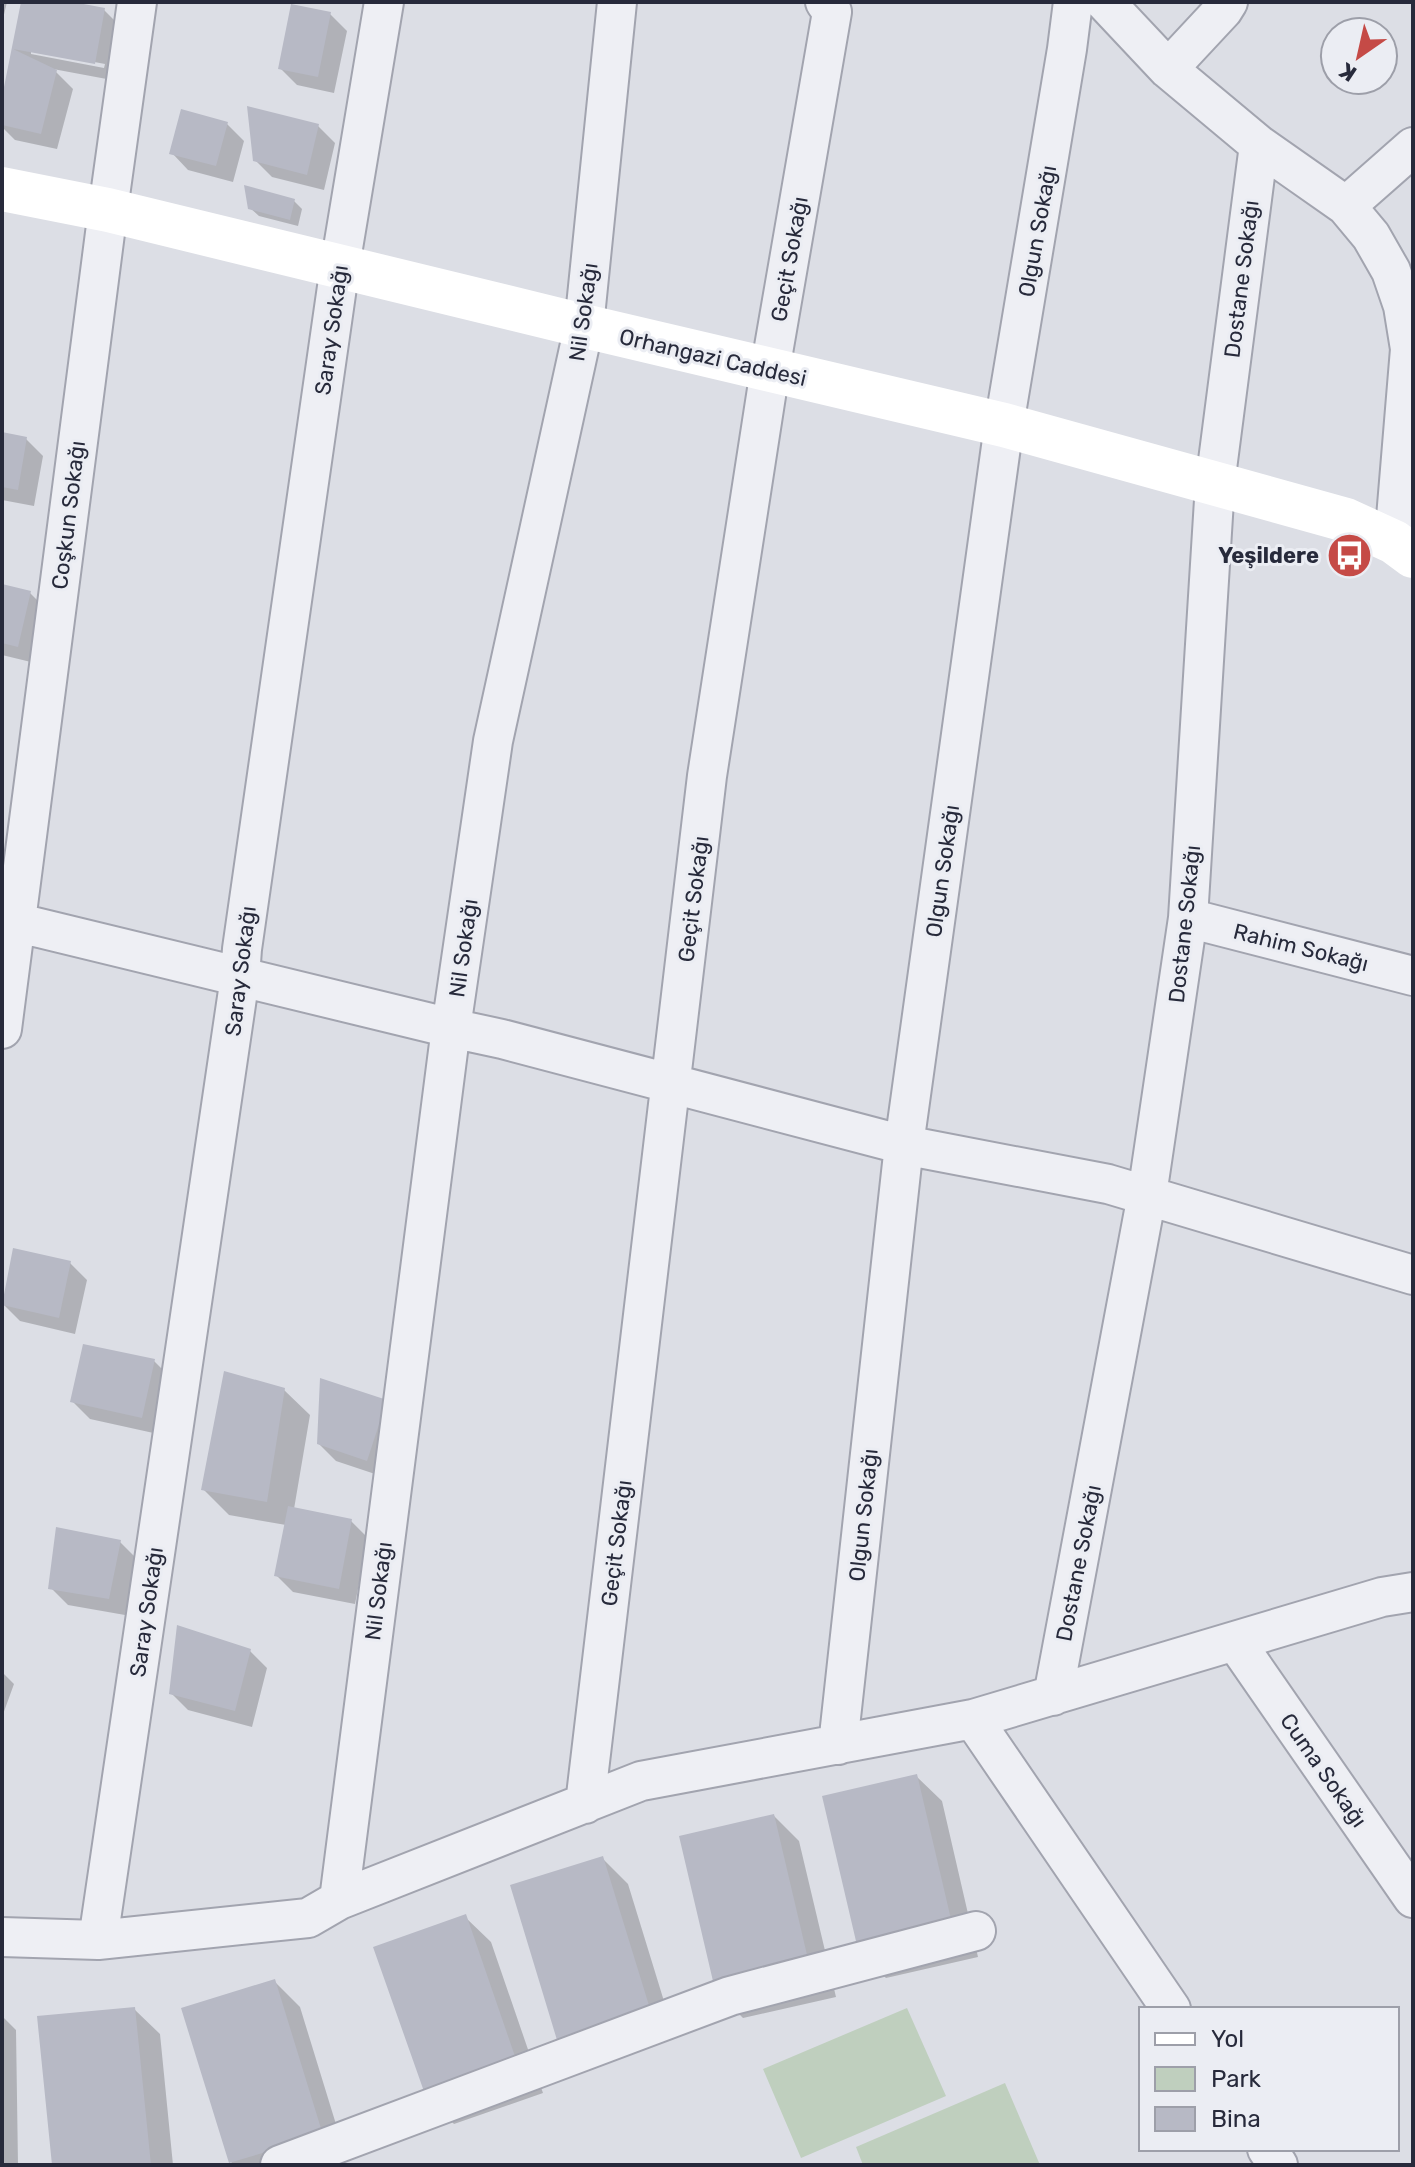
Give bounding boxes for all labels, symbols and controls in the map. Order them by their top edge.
north arrow [1319,16,1399,96]
text: K [1334,57,1362,87]
street label: Olgun Sokağı [1013,163,1062,299]
street label: Geçit Sokağı [765,194,814,324]
street label: Dostane Sokağı [1218,199,1265,360]
street label: Nil Sokağı [563,261,604,363]
street label: Saray Sokağı [309,263,354,397]
street label: Orhangazi Caddesi [617,323,809,392]
street label: Coşkun Sokağı [46,439,91,591]
bus stop icon: Yeşildere [1326,531,1374,579]
place label: Yeşildere [1218,542,1319,569]
street label: Olgun Sokağı [920,803,965,939]
street label: Geçit Sokağı [672,834,715,964]
street label: Dostane Sokağı [1163,844,1206,1004]
street label: Nil Sokağı [443,897,484,999]
street label: Saray Sokağı [219,904,262,1038]
street label: Rahim Sokağı [1231,918,1371,977]
street label: Olgun Sokağı [843,1447,884,1583]
street label: Geçit Sokağı [595,1478,638,1608]
street label: Dostane Sokağı [1050,1483,1107,1644]
street label: Nil Sokağı [359,1540,398,1642]
street label: Saray Sokağı [124,1545,169,1679]
street label: Cuma Sokağı [1274,1708,1373,1833]
legend [1139,2007,1399,2151]
text: Yol [1211,2025,1244,2053]
text: Park [1211,2065,1262,2093]
text: Bina [1211,2105,1261,2133]

